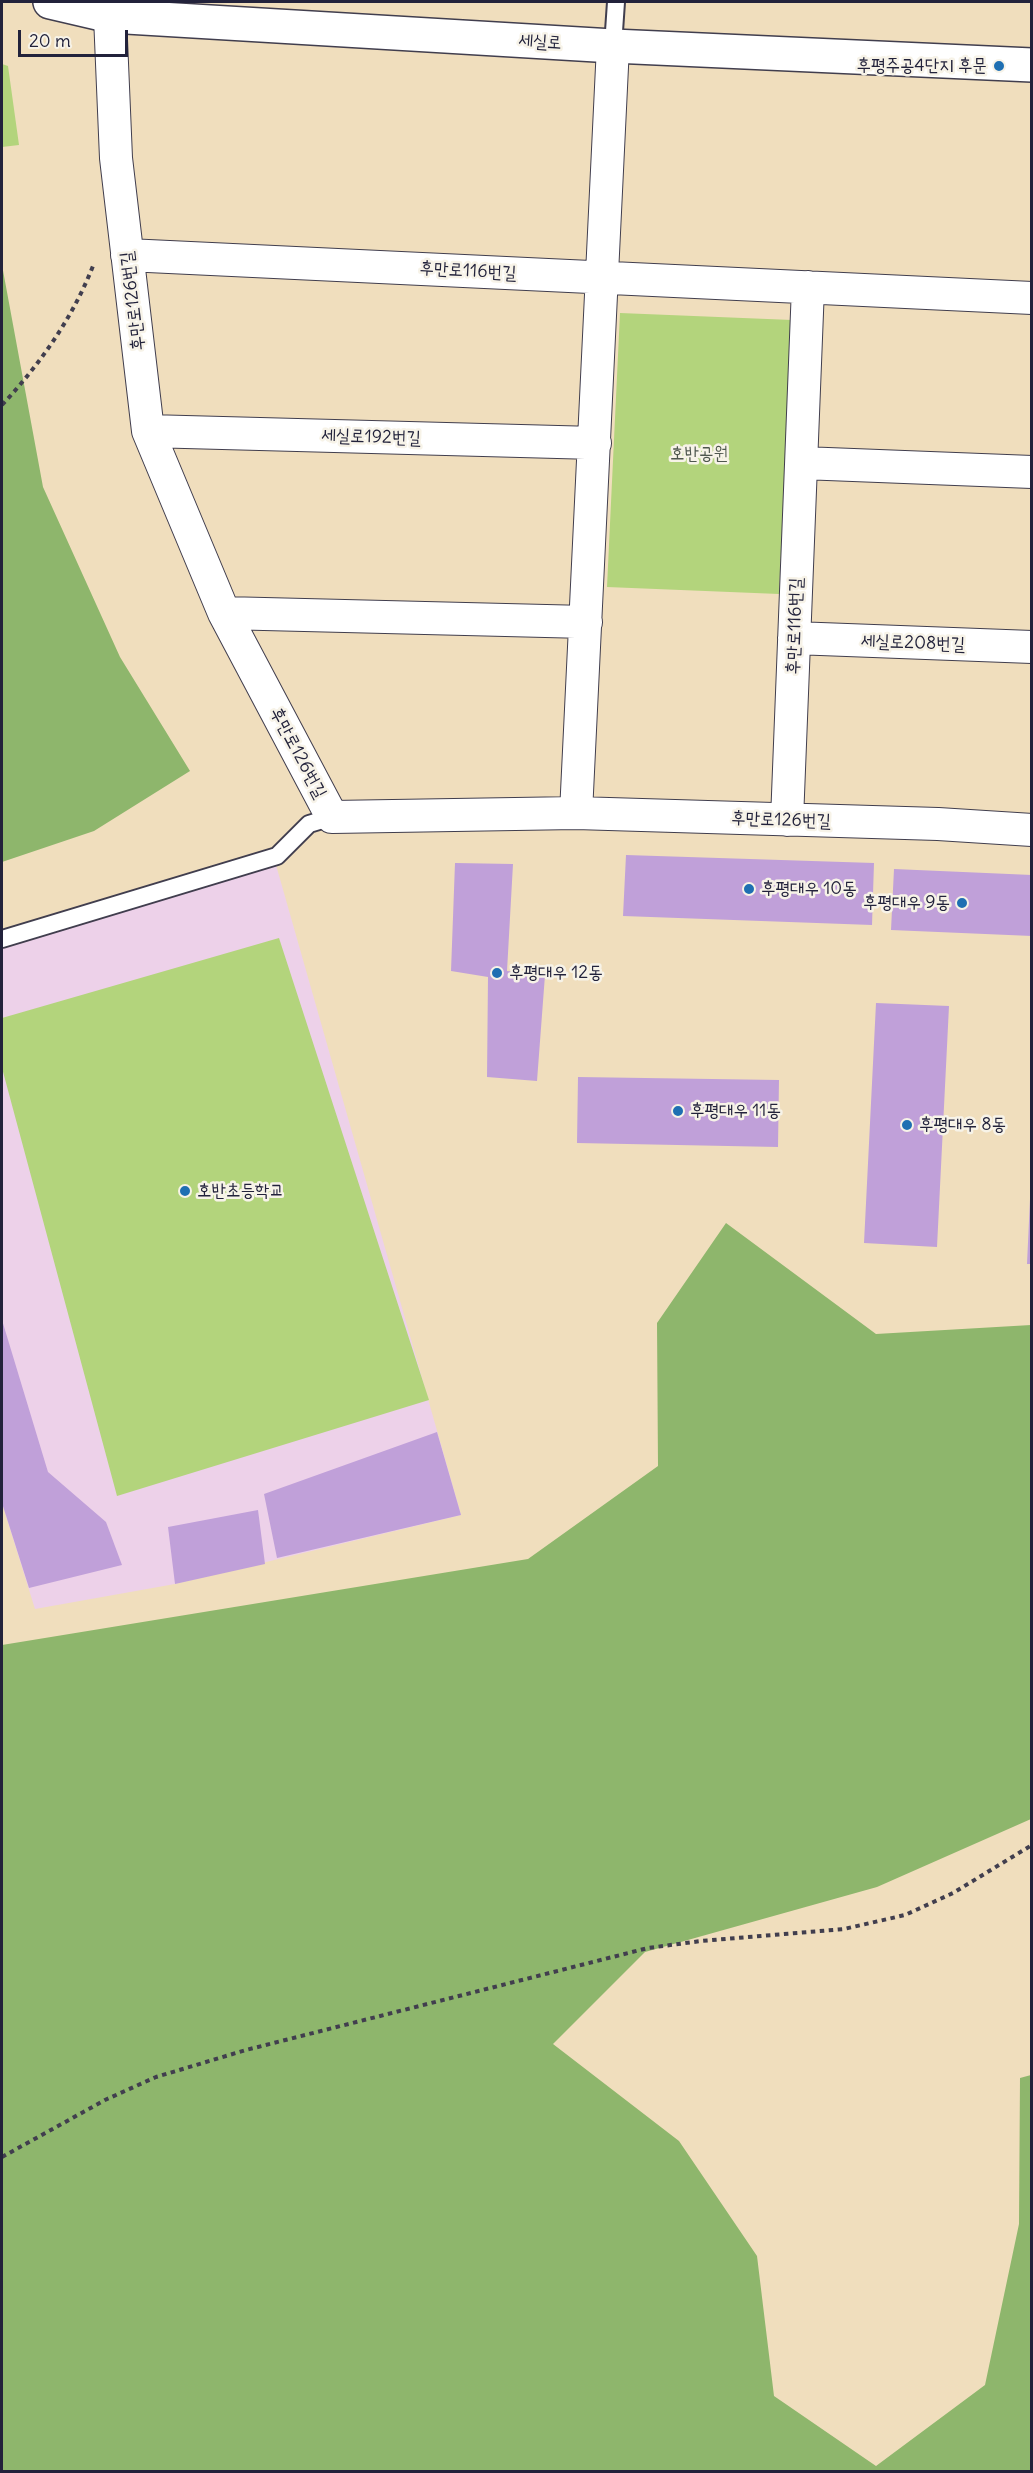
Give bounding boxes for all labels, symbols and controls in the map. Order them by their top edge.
scale bar [21,18,130,56]
text: 20 m [29,29,71,52]
street label: 세실로 [518,30,562,54]
place label: 후평주공4단지 후문 [856,55,987,77]
marker: 후평주공4단지 후문 [992,59,1006,73]
street label: 후만로126번길 [116,250,150,352]
street label: 후만로116번길 [419,258,517,284]
street label: 세실로192번길 [321,424,421,450]
park label: 호반공원 [670,443,728,465]
street label: 후만로116번길 [783,577,807,675]
street label: 세실로208번길 [860,630,966,656]
street label: 후만로126번길 [265,704,331,802]
street label: 후만로126번길 [731,807,831,833]
place label: 후평대우 10동 [761,878,857,900]
marker: 후평대우 10동 [742,882,756,896]
place label: 후평대우 9동 [863,892,950,914]
marker: 후평대우 9동 [955,896,969,910]
place label: 후평대우 12동 [509,962,603,984]
marker: 후평대우 12동 [490,966,504,980]
place label: 후평대우 11동 [690,1100,781,1122]
marker: 후평대우 11동 [671,1104,685,1118]
place label: 후평대우 8동 [919,1114,1006,1136]
marker: 후평대우 8동 [900,1118,914,1132]
place label: 호반초등학교 [197,1180,284,1202]
marker: 호반초등학교 [178,1184,192,1198]

